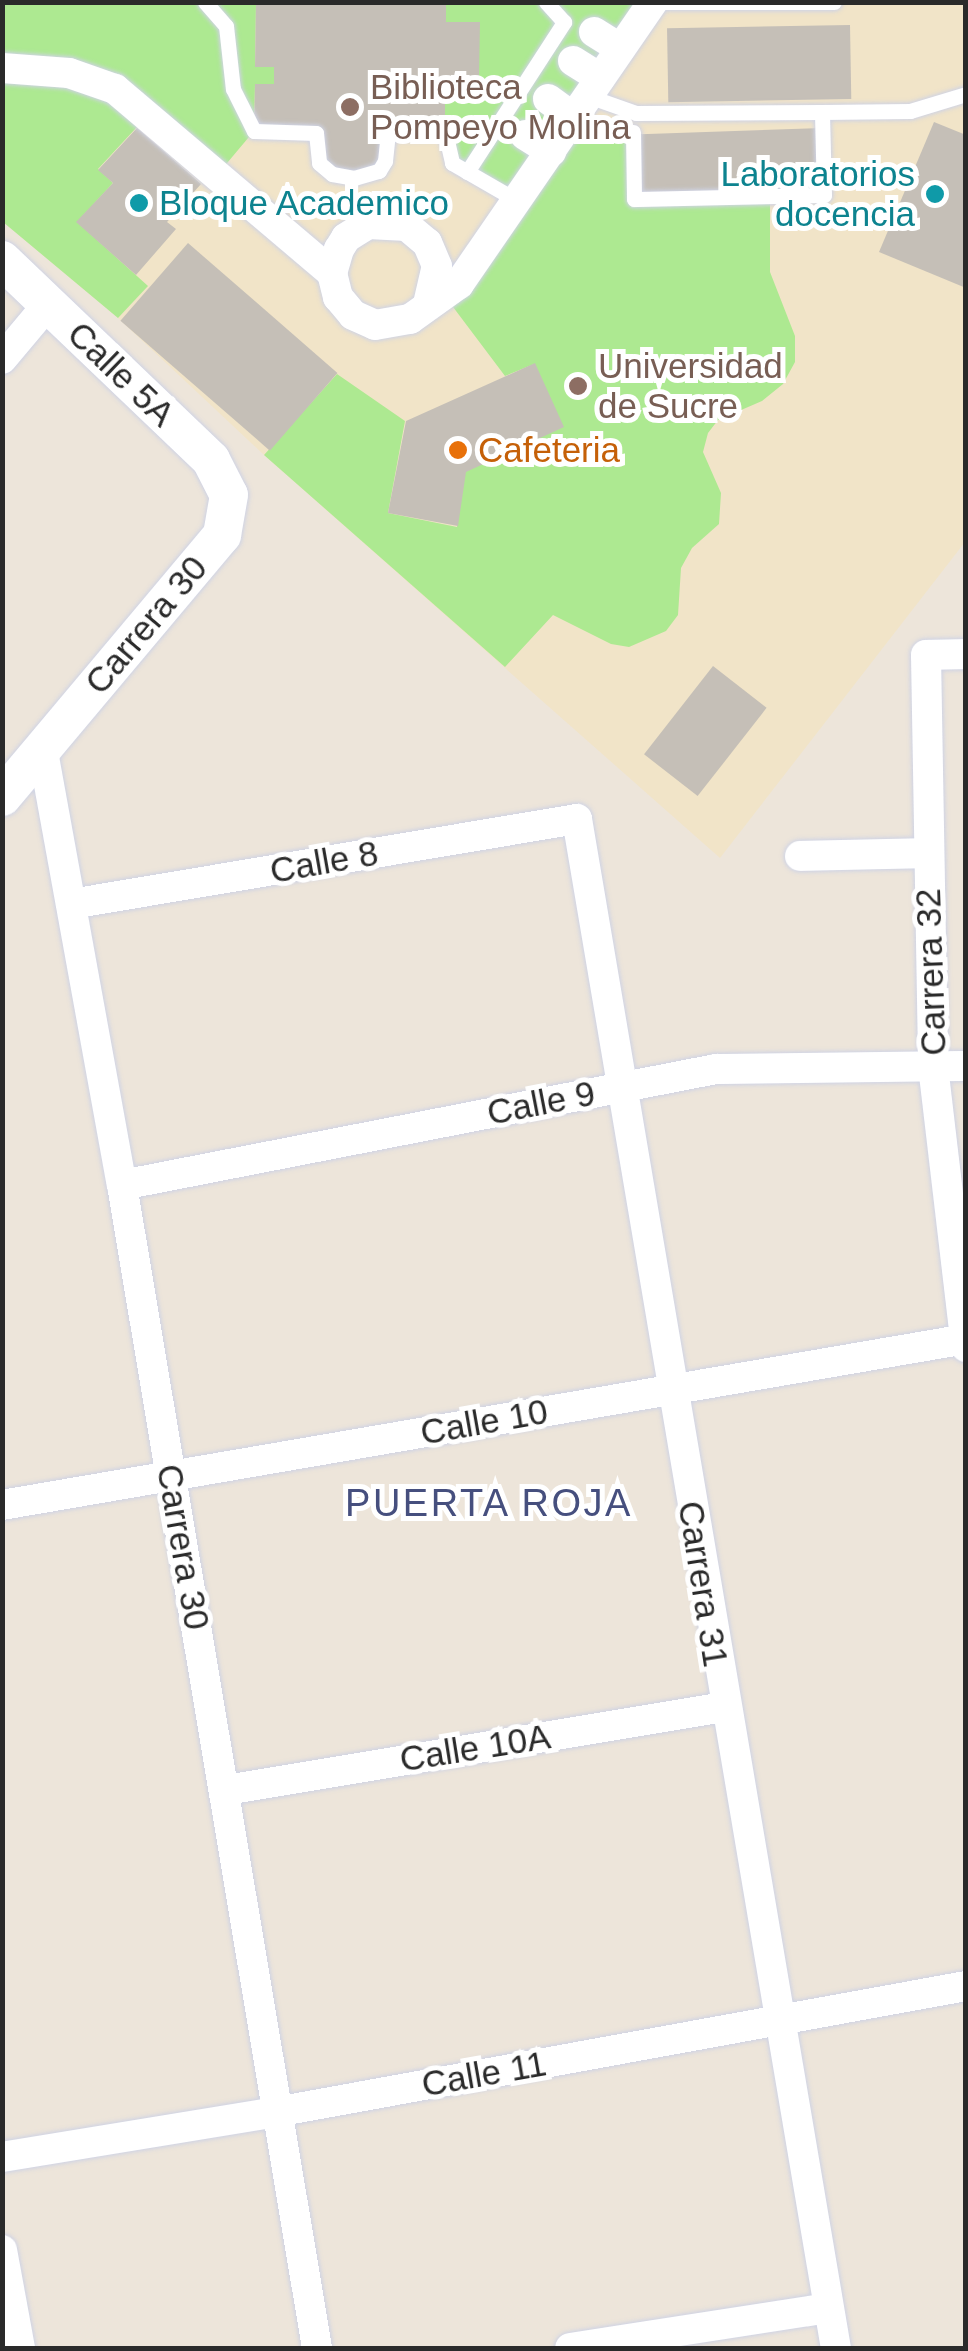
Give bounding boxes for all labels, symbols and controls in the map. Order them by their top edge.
place label: Biblioteca Pompeyo Molina [370,66,631,148]
marker: Biblioteca Pompeyo Molina [339,96,361,118]
place label: Laboratorios docencia [720,153,915,235]
place label: Bloque Academico [159,182,451,224]
marker: Laboratorios docencia [924,183,946,205]
marker: Bloque Academico [128,192,150,214]
street label: Calle 5A [59,313,183,435]
place label: Universidad de Sucre [598,345,783,427]
marker: Universidad de Sucre [567,375,589,397]
place label: Cafeteria [478,429,620,471]
marker: Cafeteria [447,439,469,461]
street label: Carrera 30 [76,547,216,703]
street label: Calle 8 [267,832,381,892]
street label: Carrera 32 [907,888,955,1056]
street label: Calle 9 [484,1072,598,1134]
street label: Calle 10 [417,1390,551,1454]
street label: Carrera 30 [148,1461,218,1633]
district label: PUERTA ROJA [344,1481,634,1527]
street label: Carrera 31 [669,1498,737,1670]
street label: Calle 10A [397,1715,553,1781]
street label: Calle 11 [418,2042,550,2106]

